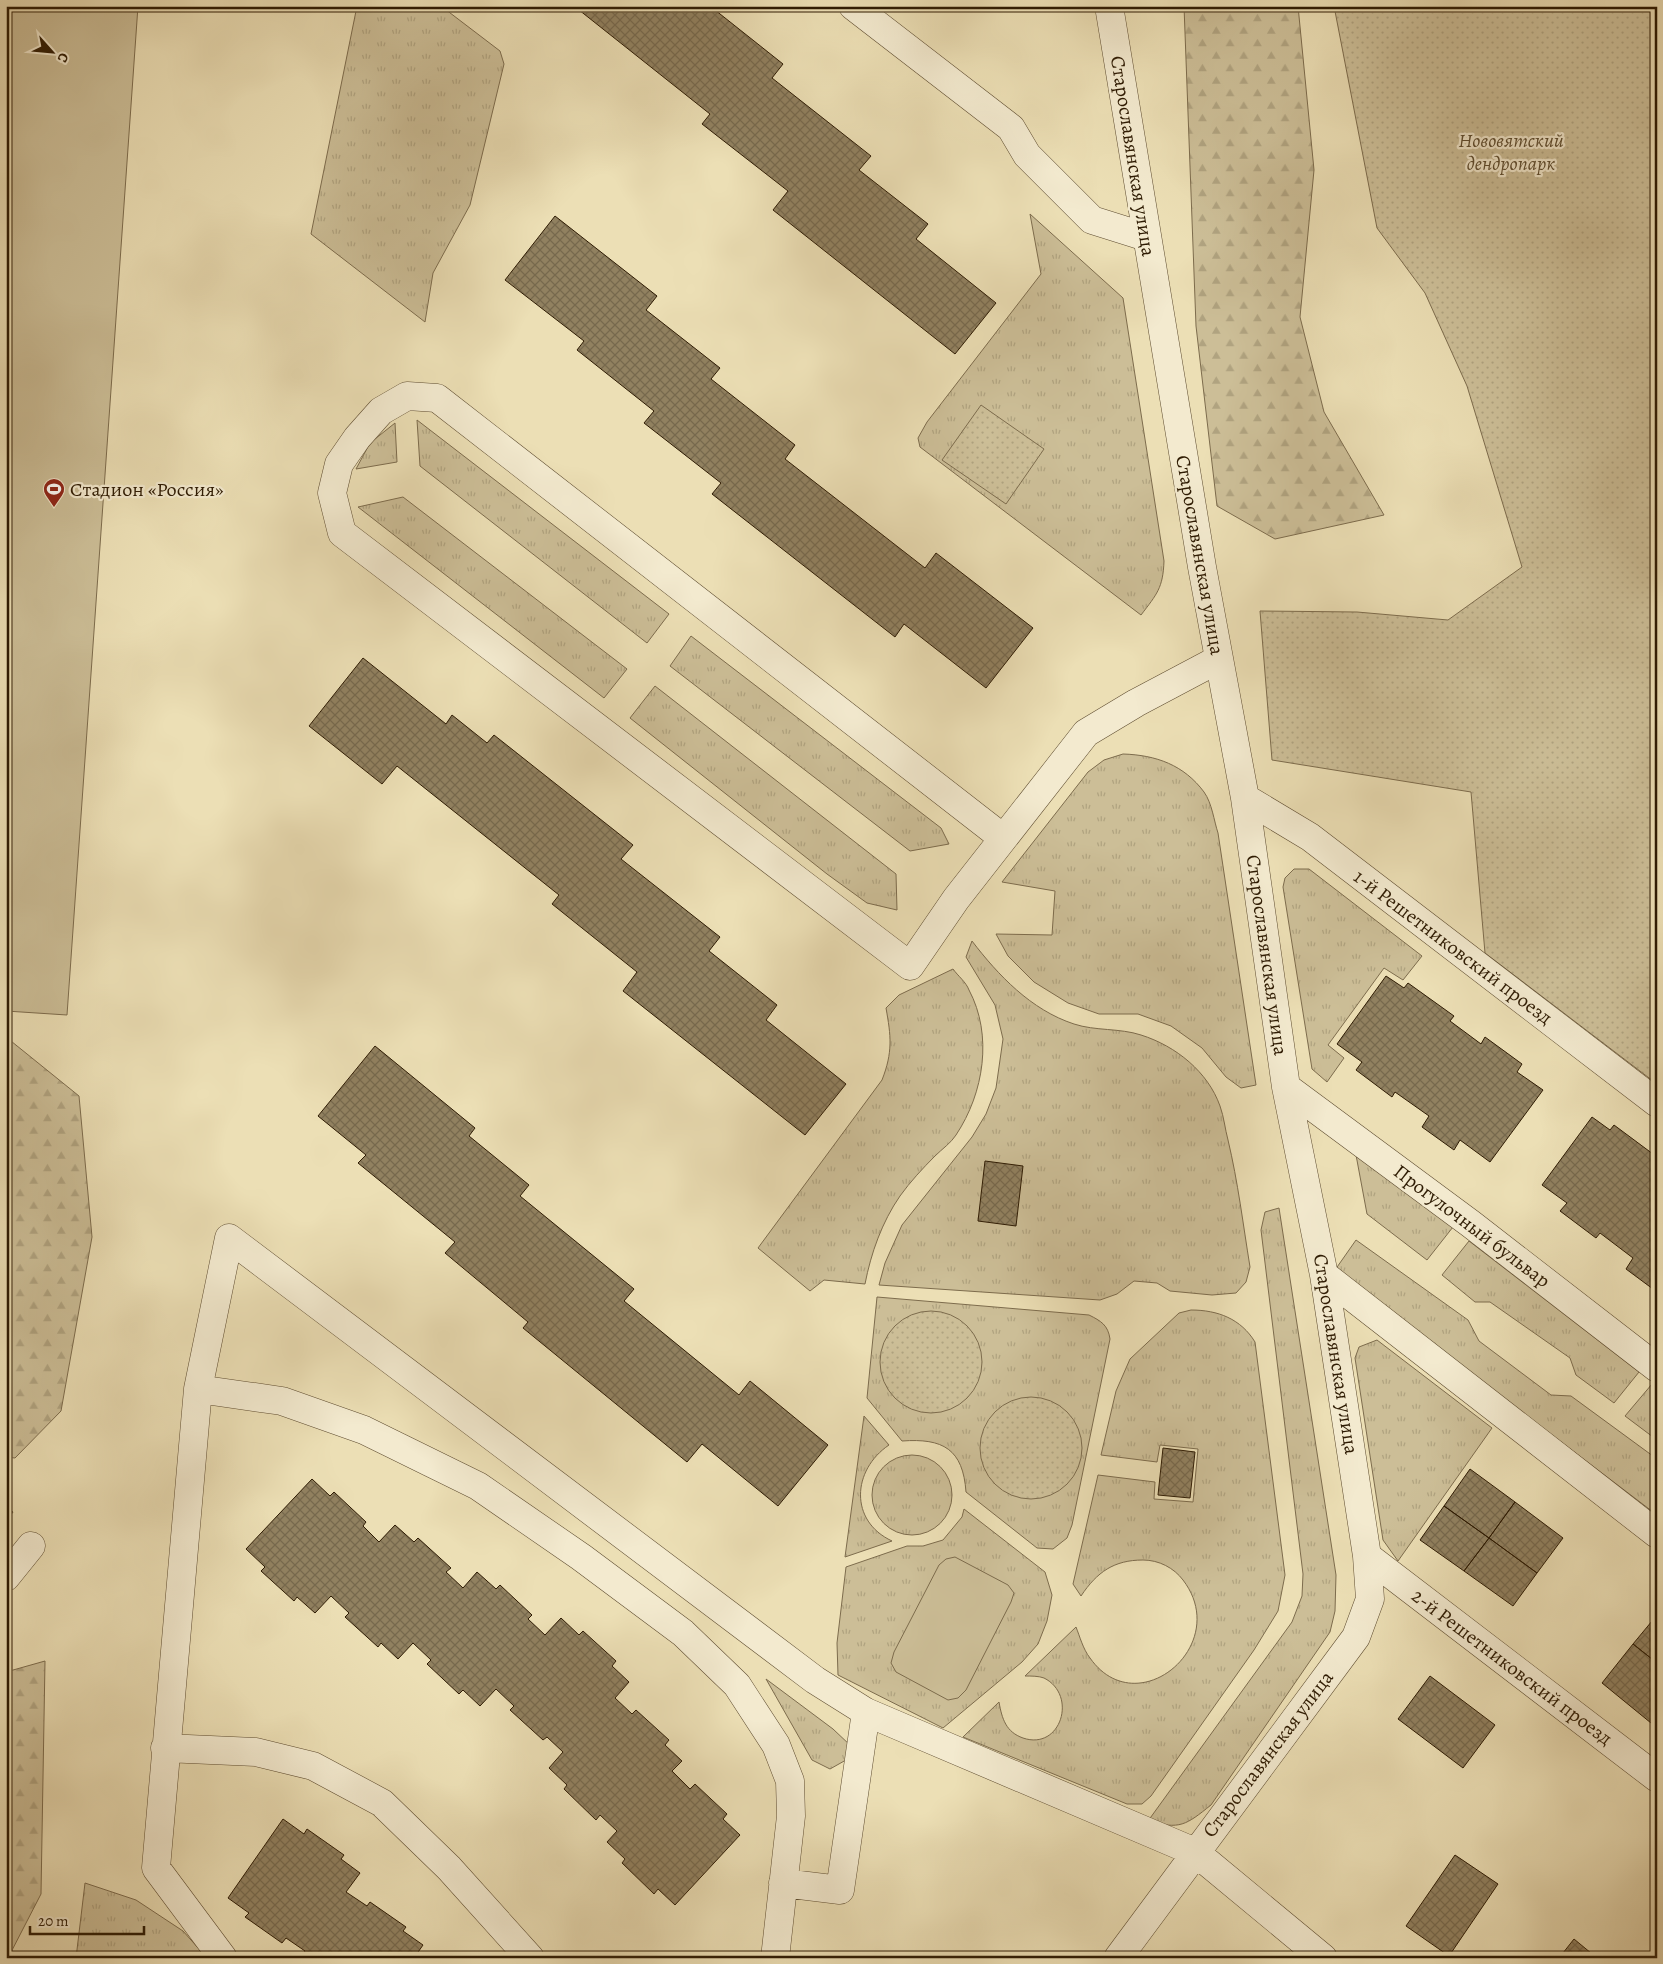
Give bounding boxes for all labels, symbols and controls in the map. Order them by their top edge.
north arrow [28,28,78,78]
text: С [53,50,74,66]
street label: Старославянская улица [1104,54,1162,259]
park label: Нововятский дендропарк [1458,127,1564,177]
street label: Старославянская улица [1169,453,1231,658]
place label: Стадион «Россия» [70,476,224,503]
sports icon: Стадион «Россия» [42,477,66,508]
street label: Старославянская улица [1240,853,1295,1058]
street label: 1-й Решетниковский проезд [1348,863,1558,1031]
street label: Прогулочный бульвар [1388,1158,1556,1294]
street label: Старославянская улица [1307,1252,1365,1457]
street label: 2-й Решетниковский проезд [1406,1582,1618,1752]
street label: Старославянская улица [1196,1664,1340,1843]
scale bar [30,1904,144,1936]
text: 20 m [38,1911,69,1931]

